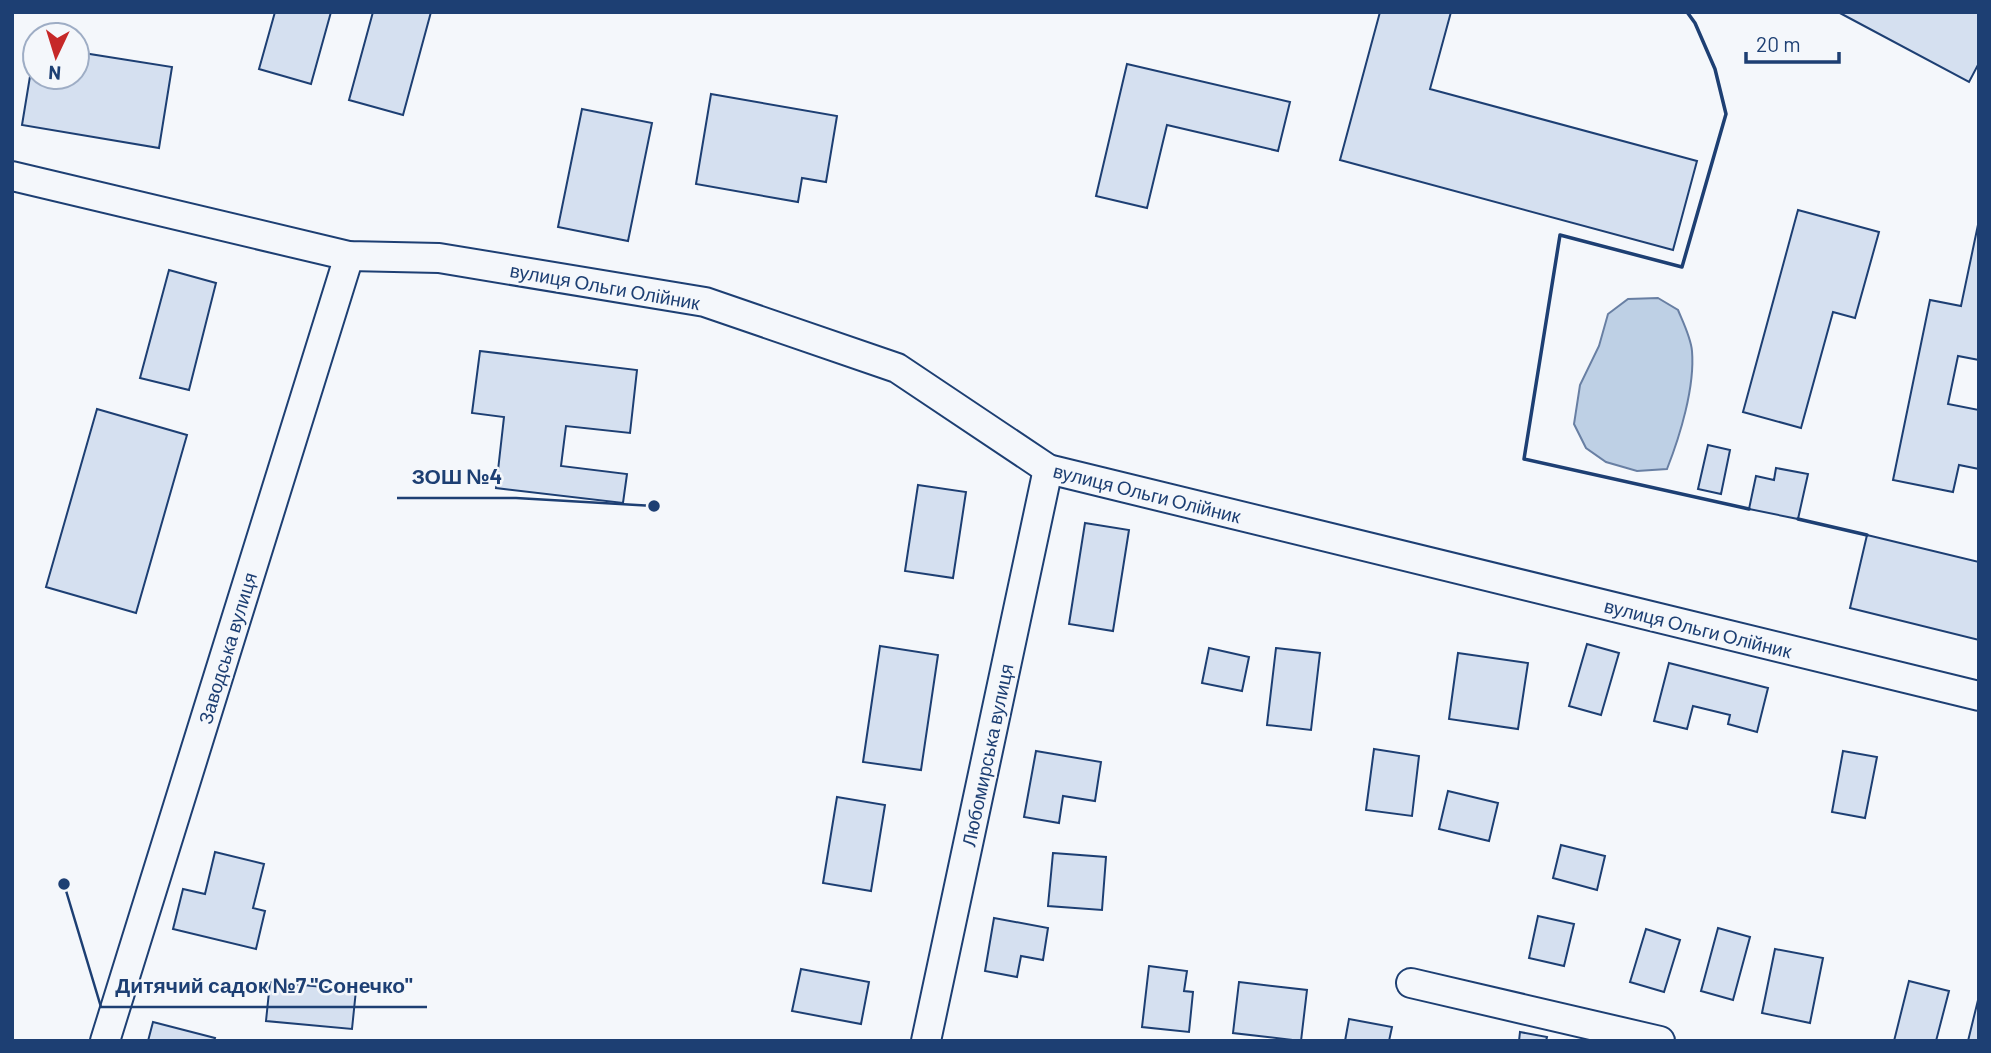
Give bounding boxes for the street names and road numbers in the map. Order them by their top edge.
street label: вулиця Ольги Олійник [508,258,702,314]
street label: вулиця Ольги Олійник [1051,459,1244,528]
street label: Заводська вулиця [193,569,261,727]
street label: вулиця Ольги Олійник [1602,594,1795,663]
street label: Любомирська вулиця [956,661,1018,849]

